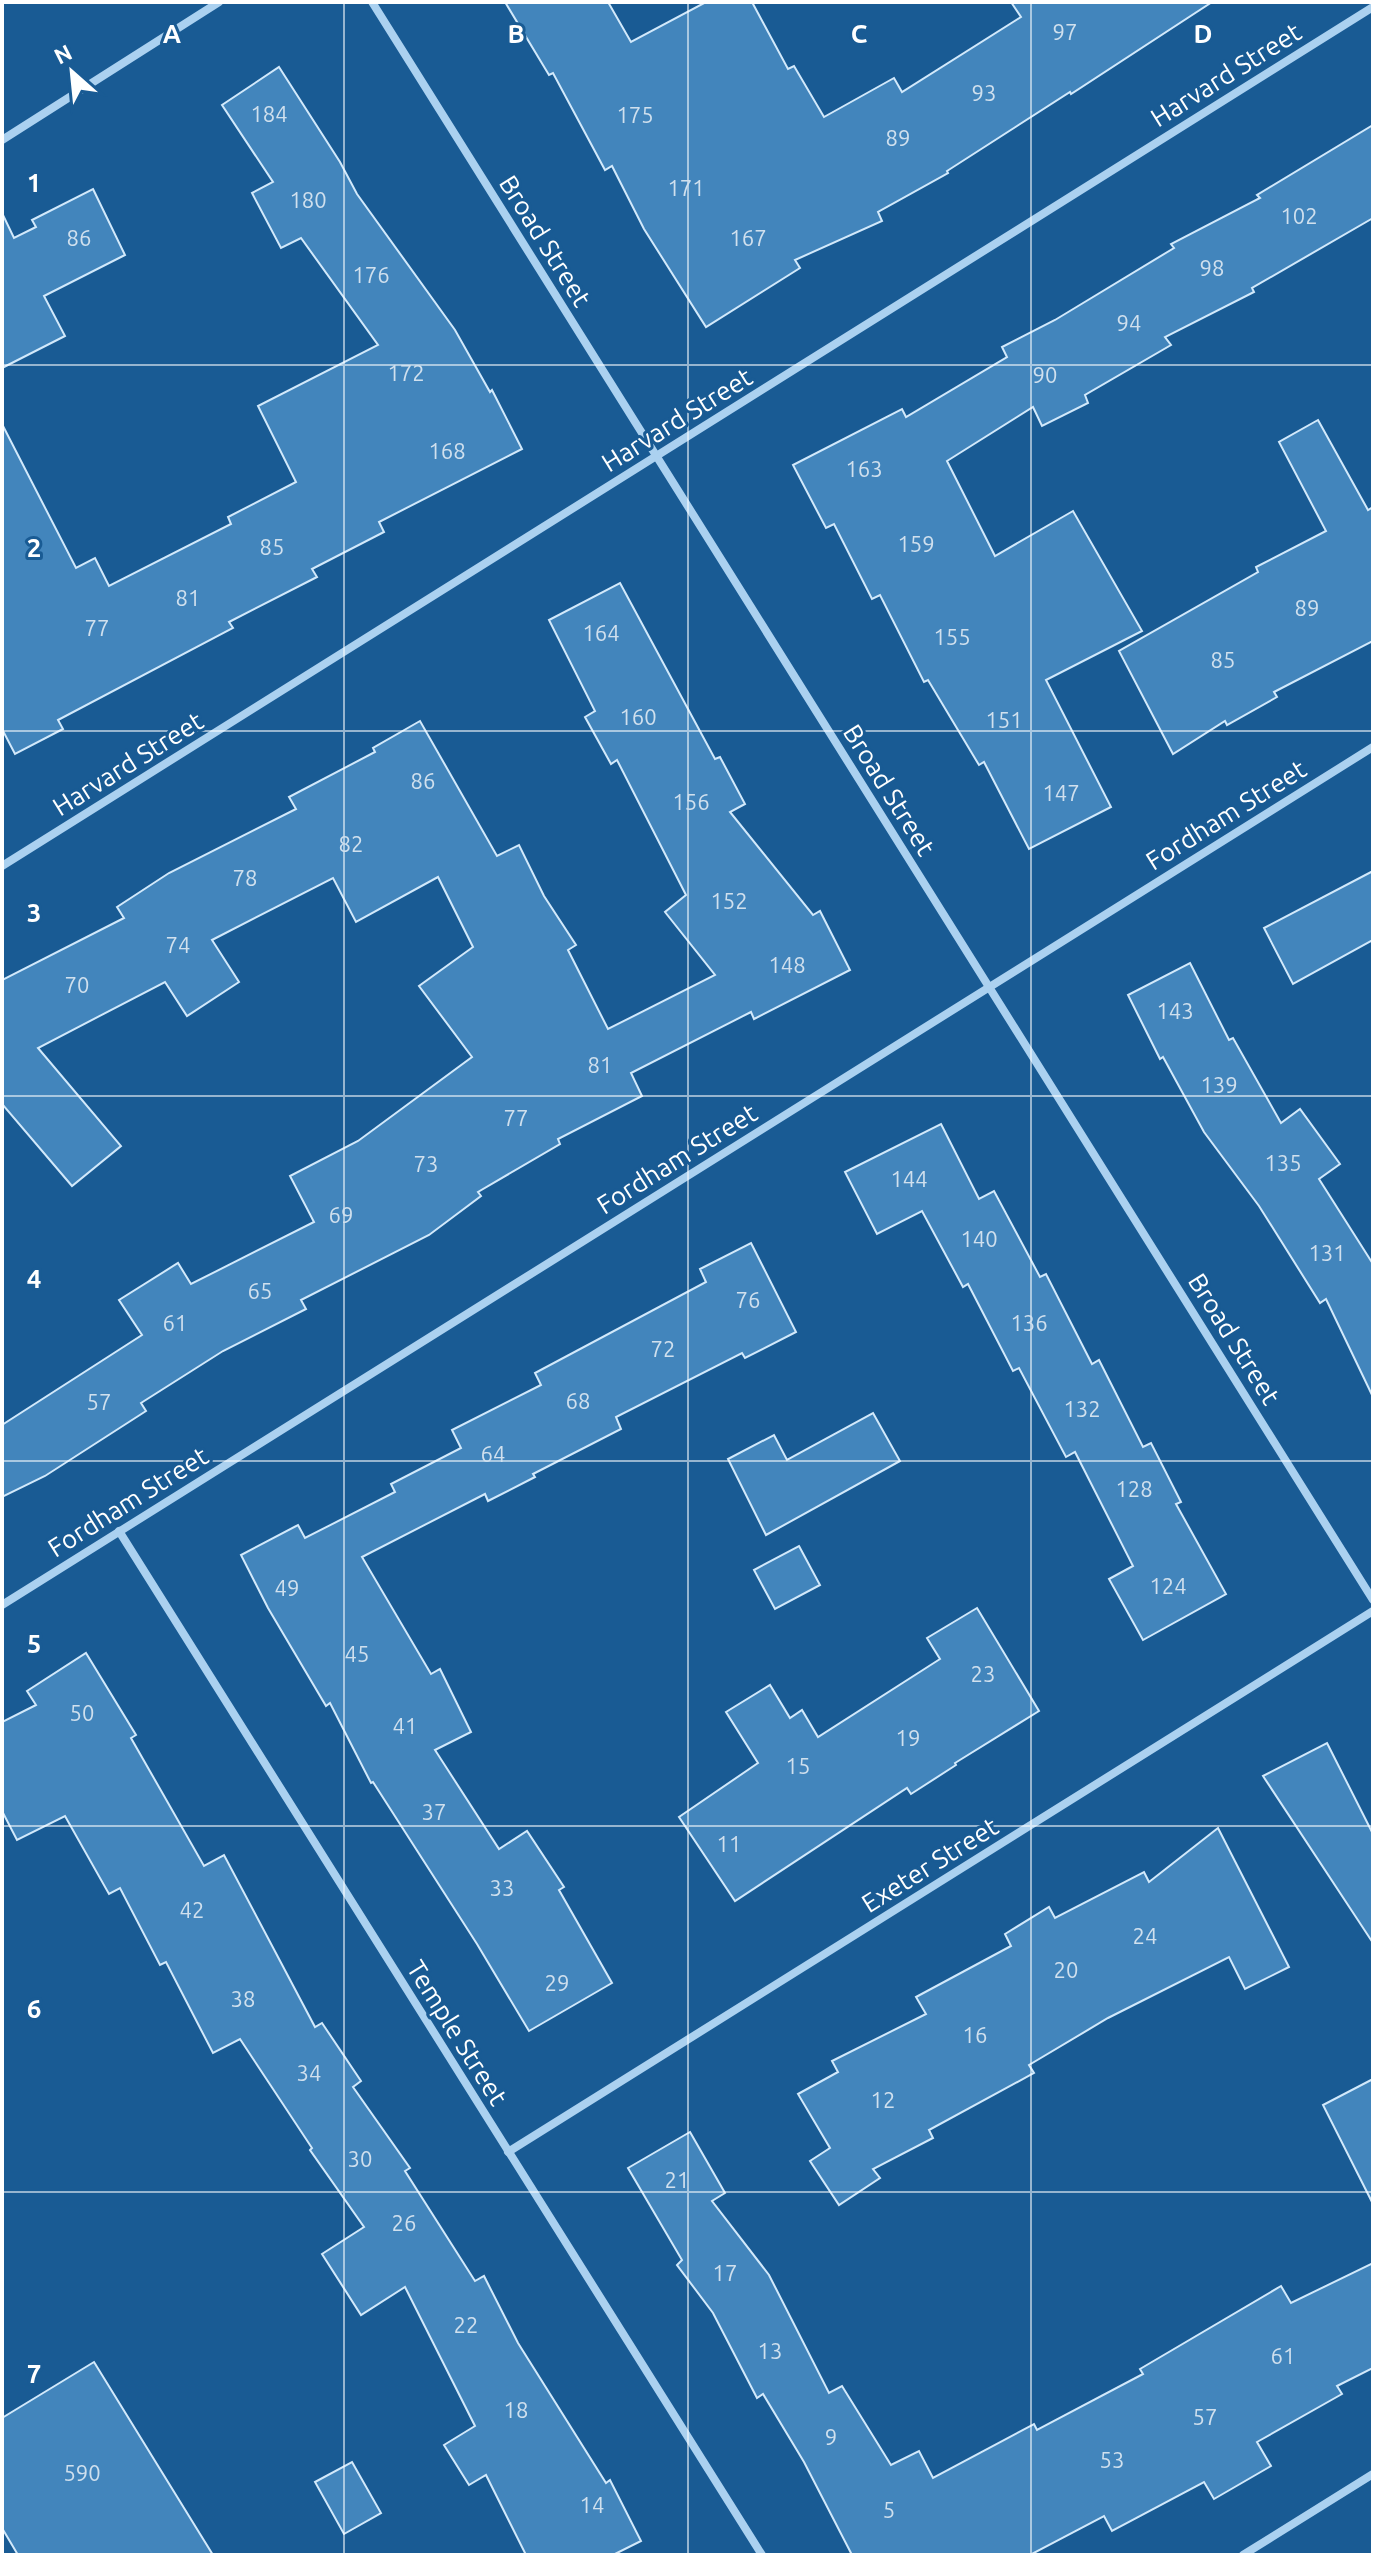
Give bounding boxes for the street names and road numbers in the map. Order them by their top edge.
street label: Harvard Street [1145,17,1306,132]
street label: Broad Street [494,170,597,311]
street label: Harvard Street [596,362,757,477]
street label: Harvard Street [47,706,208,821]
street label: Broad Street [838,719,941,860]
street label: Fordham Street [1140,754,1311,875]
street label: Fordham Street [591,1098,762,1219]
street label: Broad Street [1183,1268,1286,1409]
street label: Fordham Street [42,1441,213,1562]
street label: Exeter Street [856,1811,1003,1918]
street label: Temple Street [401,1955,513,2110]

